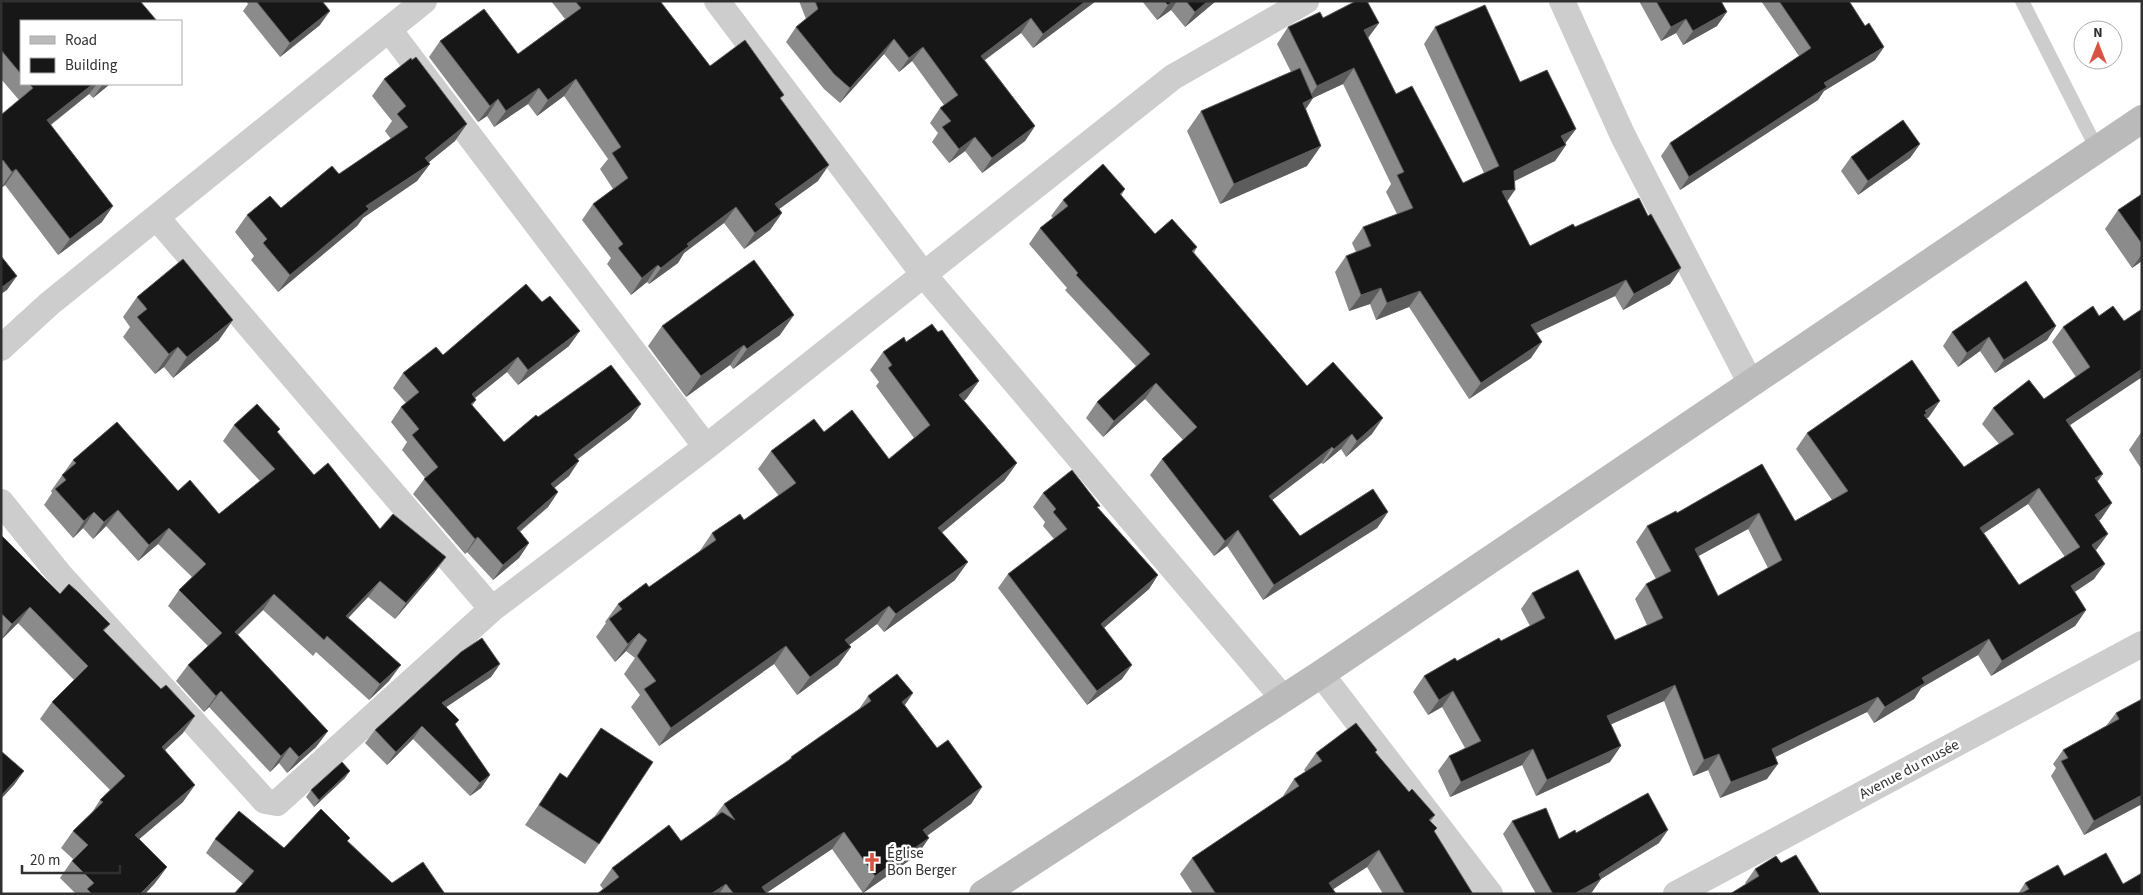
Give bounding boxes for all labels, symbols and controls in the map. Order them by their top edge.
legend [20,20,182,85]
north arrow [2073,20,2123,70]
text: N [2093,23,2103,43]
text: Road [65,30,97,51]
text: Building [65,55,118,76]
street label: Avenue du musée [1856,734,1963,805]
scale bar [22,842,120,874]
place label: Église Bon Berger [887,843,957,881]
text: 20 m [30,850,60,871]
church icon: Église Bon Berger [861,851,883,873]

